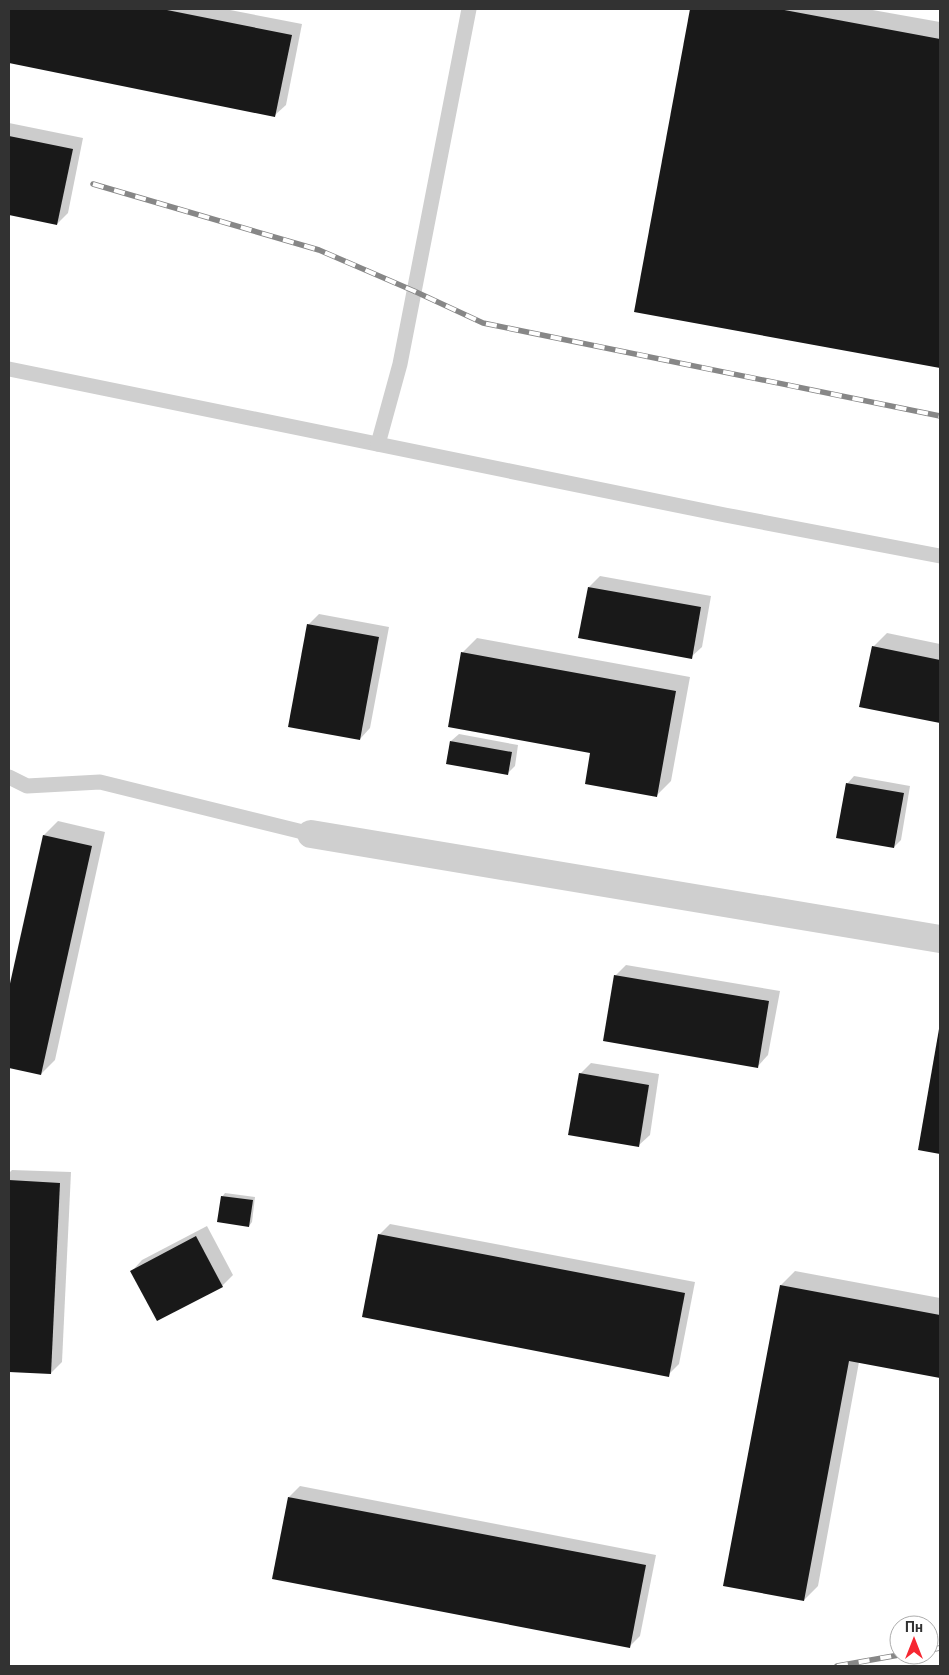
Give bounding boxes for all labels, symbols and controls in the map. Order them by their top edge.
north arrow [889,1615,939,1665]
text: Пн [905,1619,923,1635]

